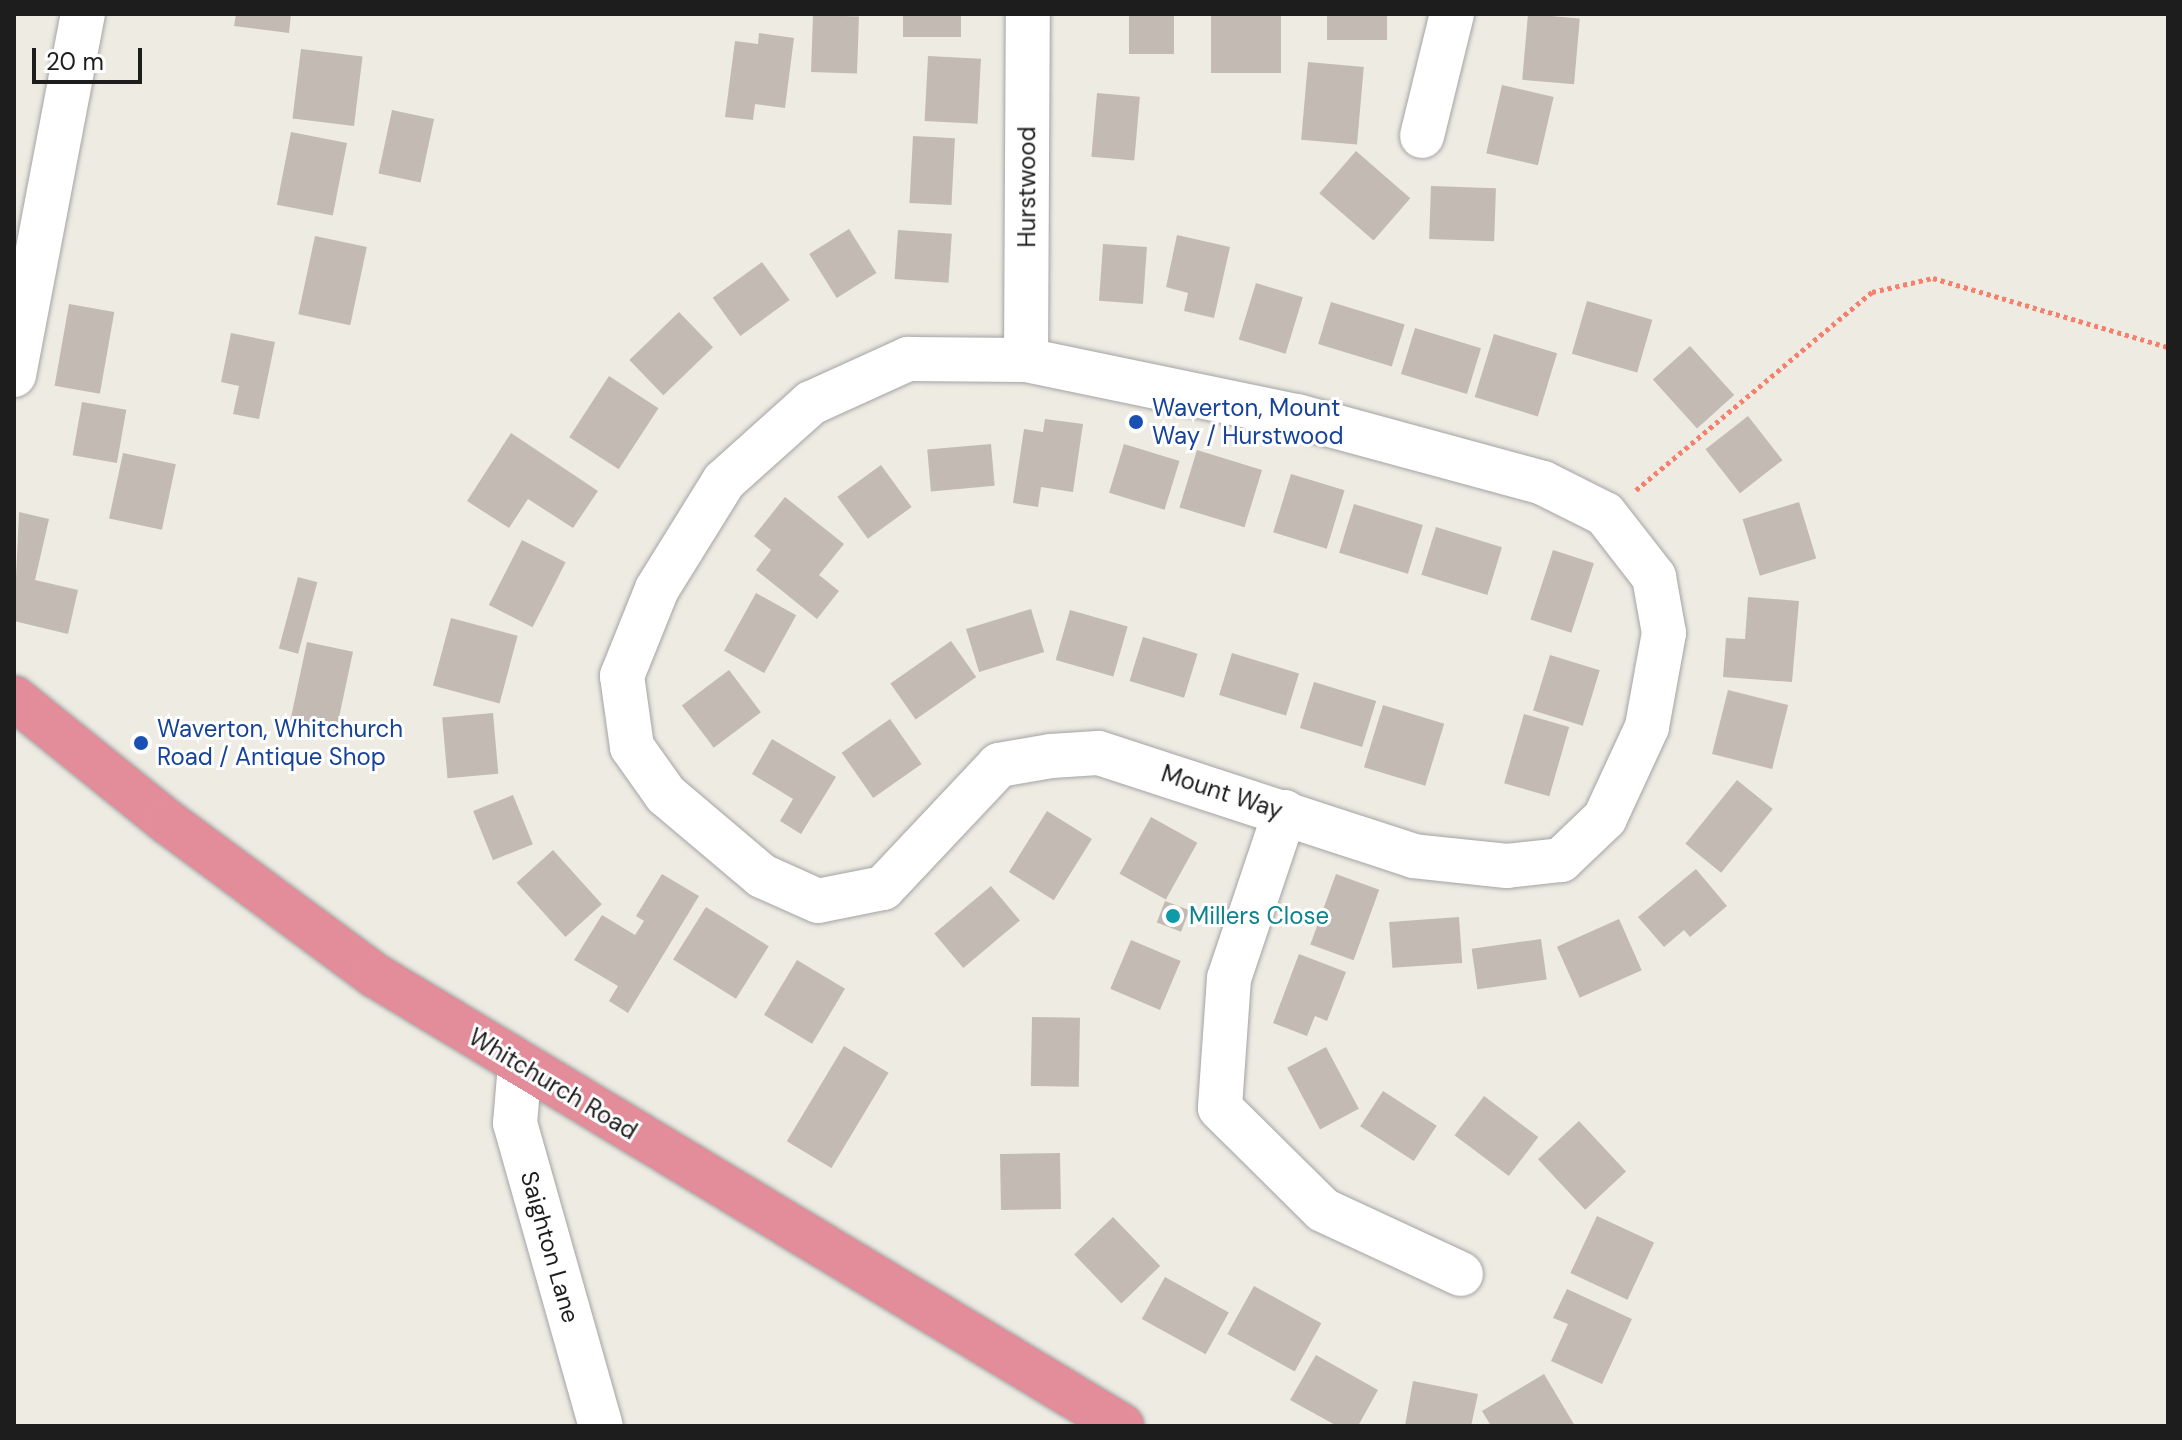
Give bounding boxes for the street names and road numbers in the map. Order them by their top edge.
street label: Hurstwood [1013,126,1041,248]
street label: Mount Way [1158,759,1286,825]
street label: Whitchurch Road [464,1022,642,1146]
street label: Saighton Lane [515,1168,585,1326]

